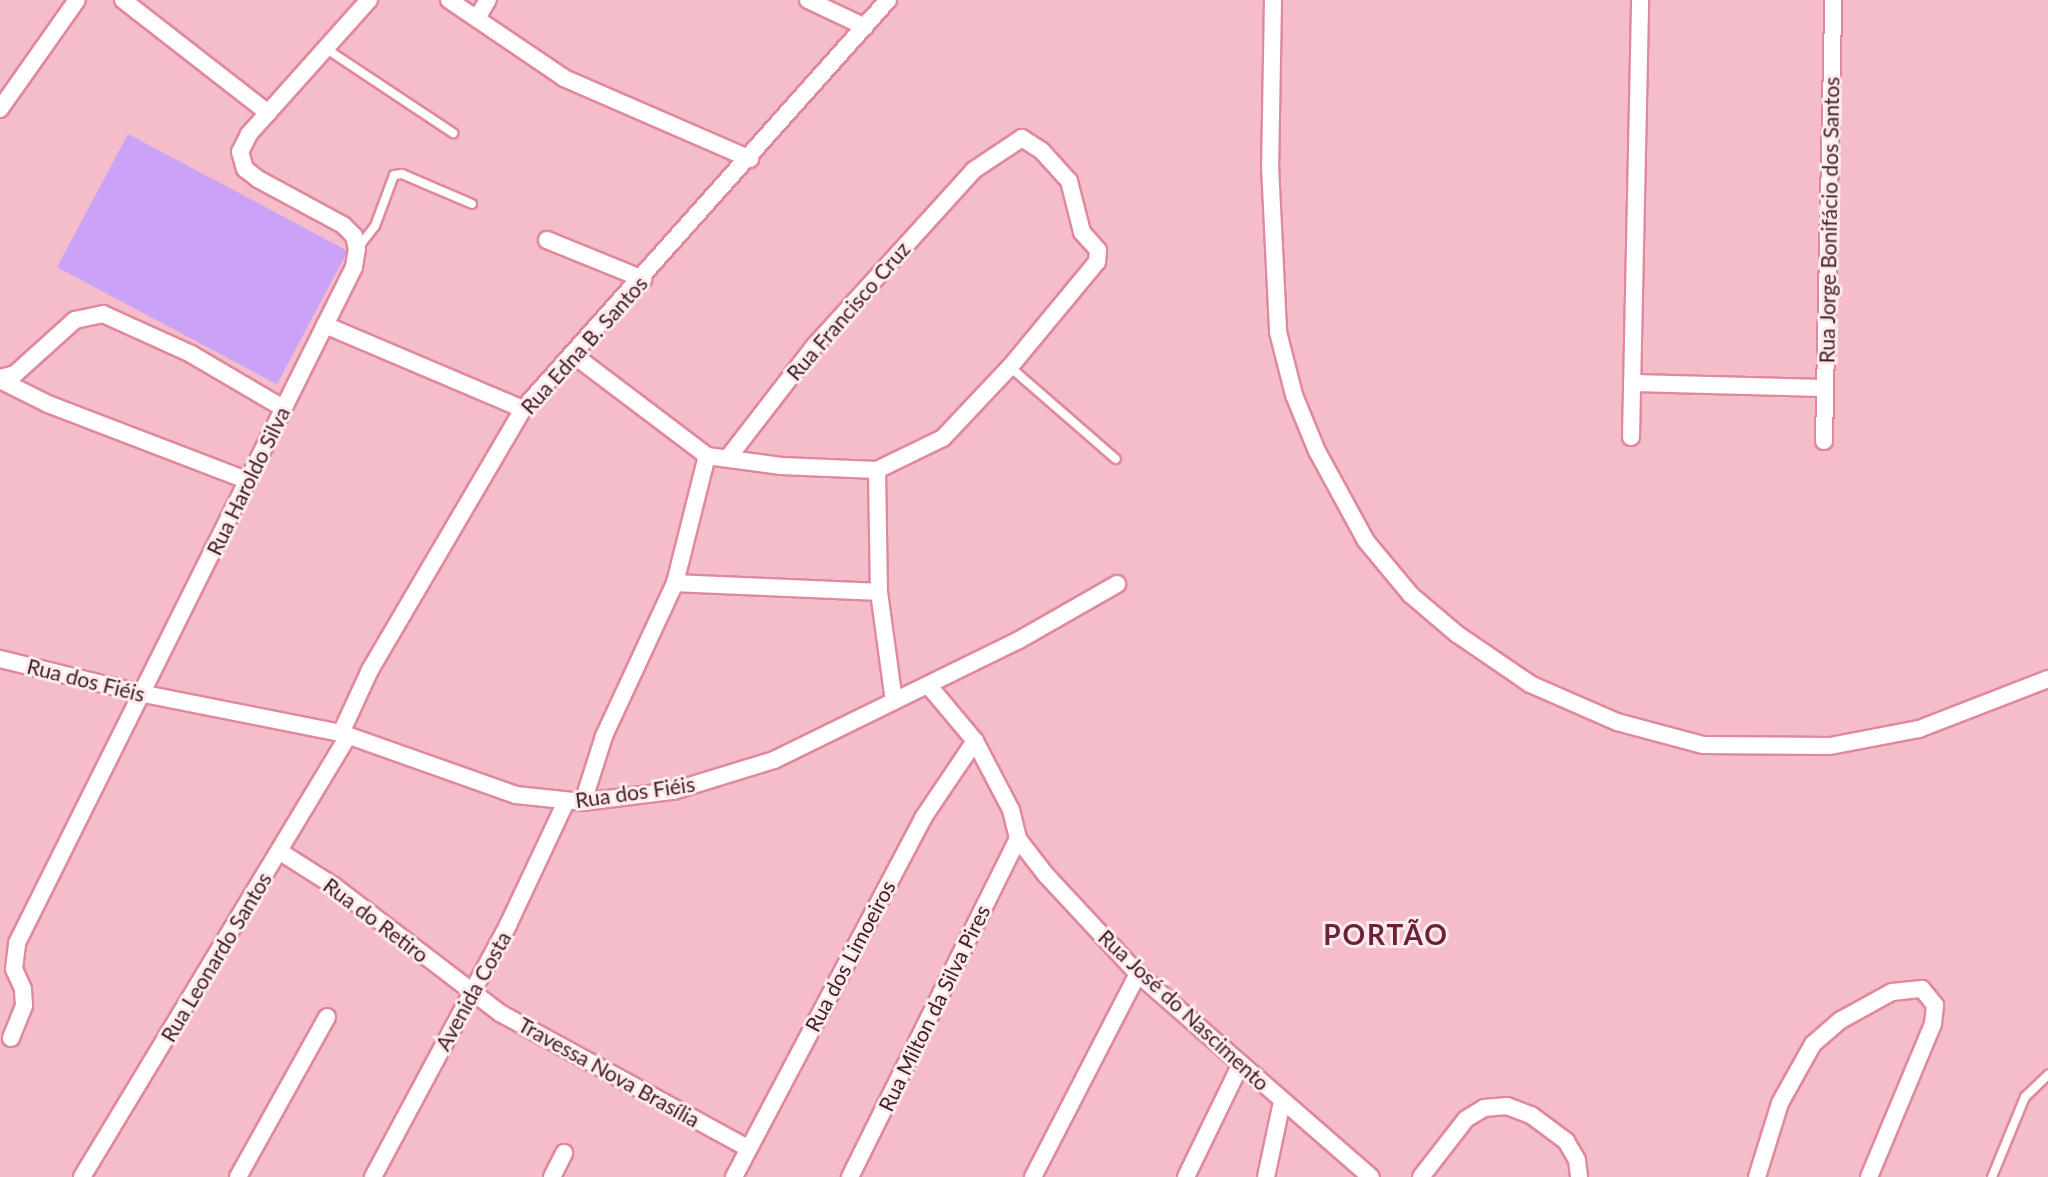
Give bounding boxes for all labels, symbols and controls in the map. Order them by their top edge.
street label: Rua Jorge Bonifácio dos Santos [1814,76,1844,364]
street label: Rua Francisco Cruz [781,237,915,385]
street label: Rua Edna B. Santos [515,271,653,419]
street label: Rua Haroldo Silva [201,403,295,559]
street label: Rua dos Fiéis [25,653,147,707]
street label: Rua dos Fiéis [574,771,696,813]
street label: Rua Leonardo Santos [155,868,277,1046]
street label: Rua do Retiro [319,872,433,968]
street label: Rua dos Limoeiros [800,876,900,1036]
street label: Rua Milton da Silva Pires [873,901,995,1115]
district label: PORTÃO [1324,917,1448,951]
street label: Rua José do Nascimento [1093,924,1275,1096]
street label: Avenida Costa [430,927,516,1055]
street label: Travessa Nova Brasília [514,1012,704,1132]

